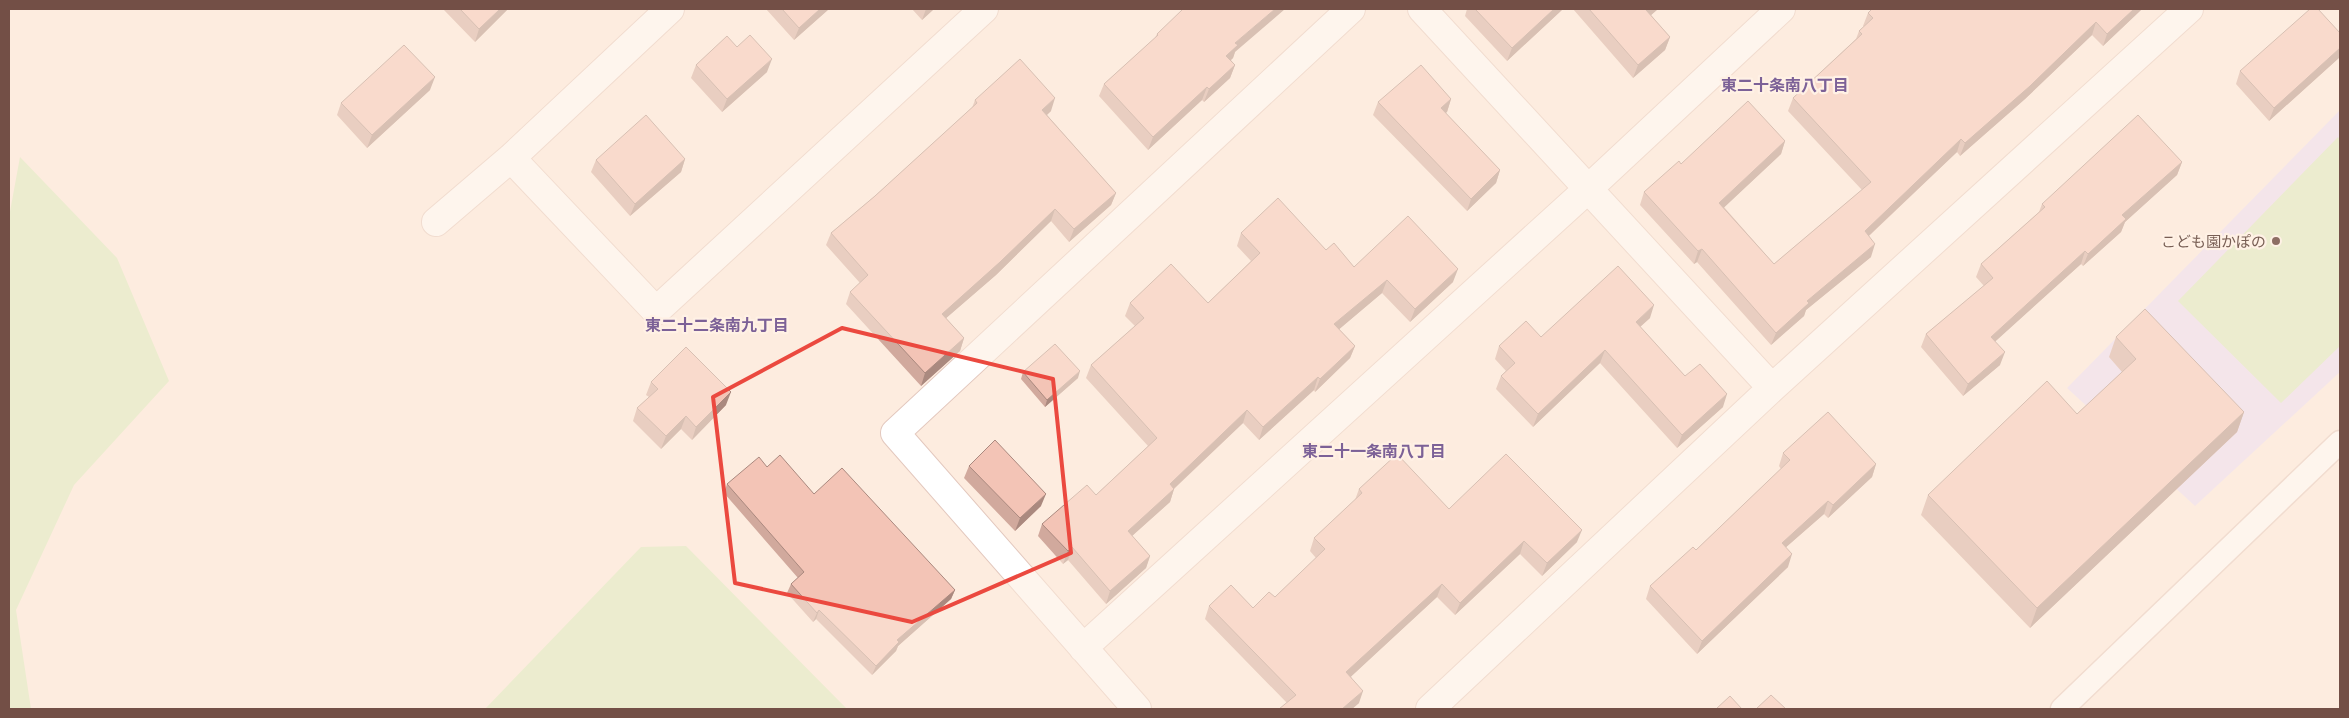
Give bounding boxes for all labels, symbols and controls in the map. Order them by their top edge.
district label: 東二十条南八丁目 [1721,74,1849,97]
place label: こども園かぽの [2161,231,2266,252]
marker: こども園かぽの [2270,235,2282,247]
district label: 東二十二条南九丁目 [645,314,789,337]
district label: 東二十一条南八丁目 [1302,440,1446,463]

